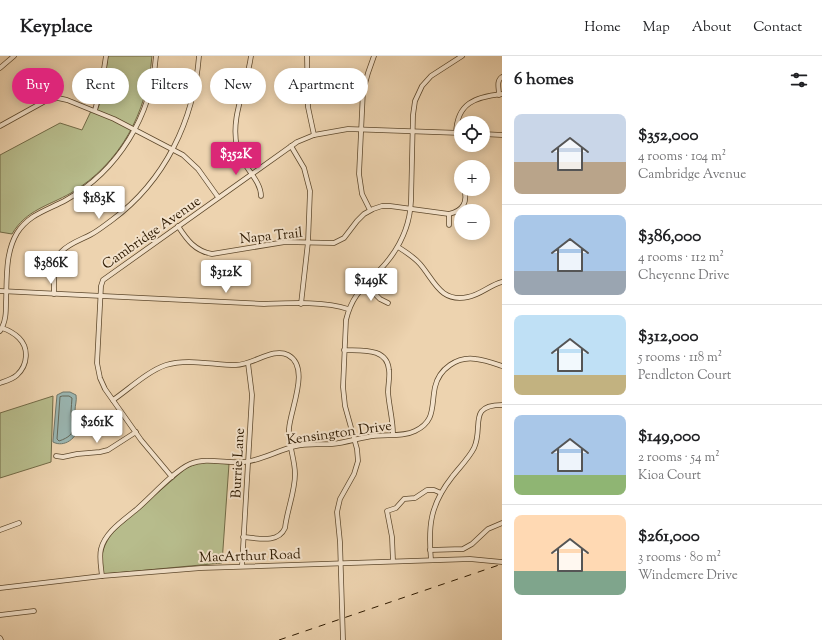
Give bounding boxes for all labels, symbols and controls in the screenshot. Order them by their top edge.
text: Keyplace [20,14,93,41]
text: Home [584,18,621,38]
text: Map [643,18,670,38]
text: About [692,18,731,38]
text: Contact [753,18,802,38]
chip: Buy [12,68,64,104]
chip: Rent [72,68,129,104]
chip: Filters [137,68,202,104]
chip: New [210,68,266,104]
chip: Apartment [274,68,368,104]
text: 6 homes [514,68,574,92]
icon: filters [788,69,810,91]
map controls [454,116,490,240]
button: locate [454,116,490,152]
text: $352,000 [638,124,698,148]
icon: home [546,130,594,178]
pin: $352K [208,142,264,176]
text: $352K [220,146,252,164]
text: 4 rooms · 104 m² [638,148,726,166]
button: + [454,160,490,196]
text: Cambridge Avenue [638,166,746,184]
pin: $183K [71,186,127,220]
text: $183K [83,190,115,208]
street label: Cambridge Avenue [99,192,206,275]
button: − [454,204,490,240]
street label: Napa Trail [239,224,304,250]
text: $386,000 [638,225,701,249]
icon: home [546,231,594,279]
text: 4 rooms · 112 m² [638,249,724,267]
pin: $386K [23,251,79,285]
text: $386K [34,255,68,273]
pin: $312K [198,260,254,294]
text: $312K [210,264,242,282]
text: Cheyenne Drive [638,267,729,285]
pin: $149K [343,268,399,302]
text: $149K [354,272,388,290]
text: $312,000 [638,325,698,349]
icon: home [546,331,594,379]
text: 5 rooms · 118 m² [638,349,722,367]
text: Pendleton Court [638,367,731,385]
pin: $261K [69,410,125,444]
text: $261K [80,414,114,432]
street label: Kensington Drive [285,417,393,451]
text: $149,000 [638,425,700,449]
street label: Burrie Lane [227,427,251,499]
icon: home [546,431,594,479]
text: 2 rooms · 54 m² [638,449,720,467]
text: Kioa Court [638,467,701,485]
text: $261,000 [638,525,700,549]
icon: home [546,531,594,579]
street label: MacArthur Road [199,545,301,569]
text: 3 rooms · 80 m² [638,549,721,567]
text: Windemere Drive [638,567,738,585]

